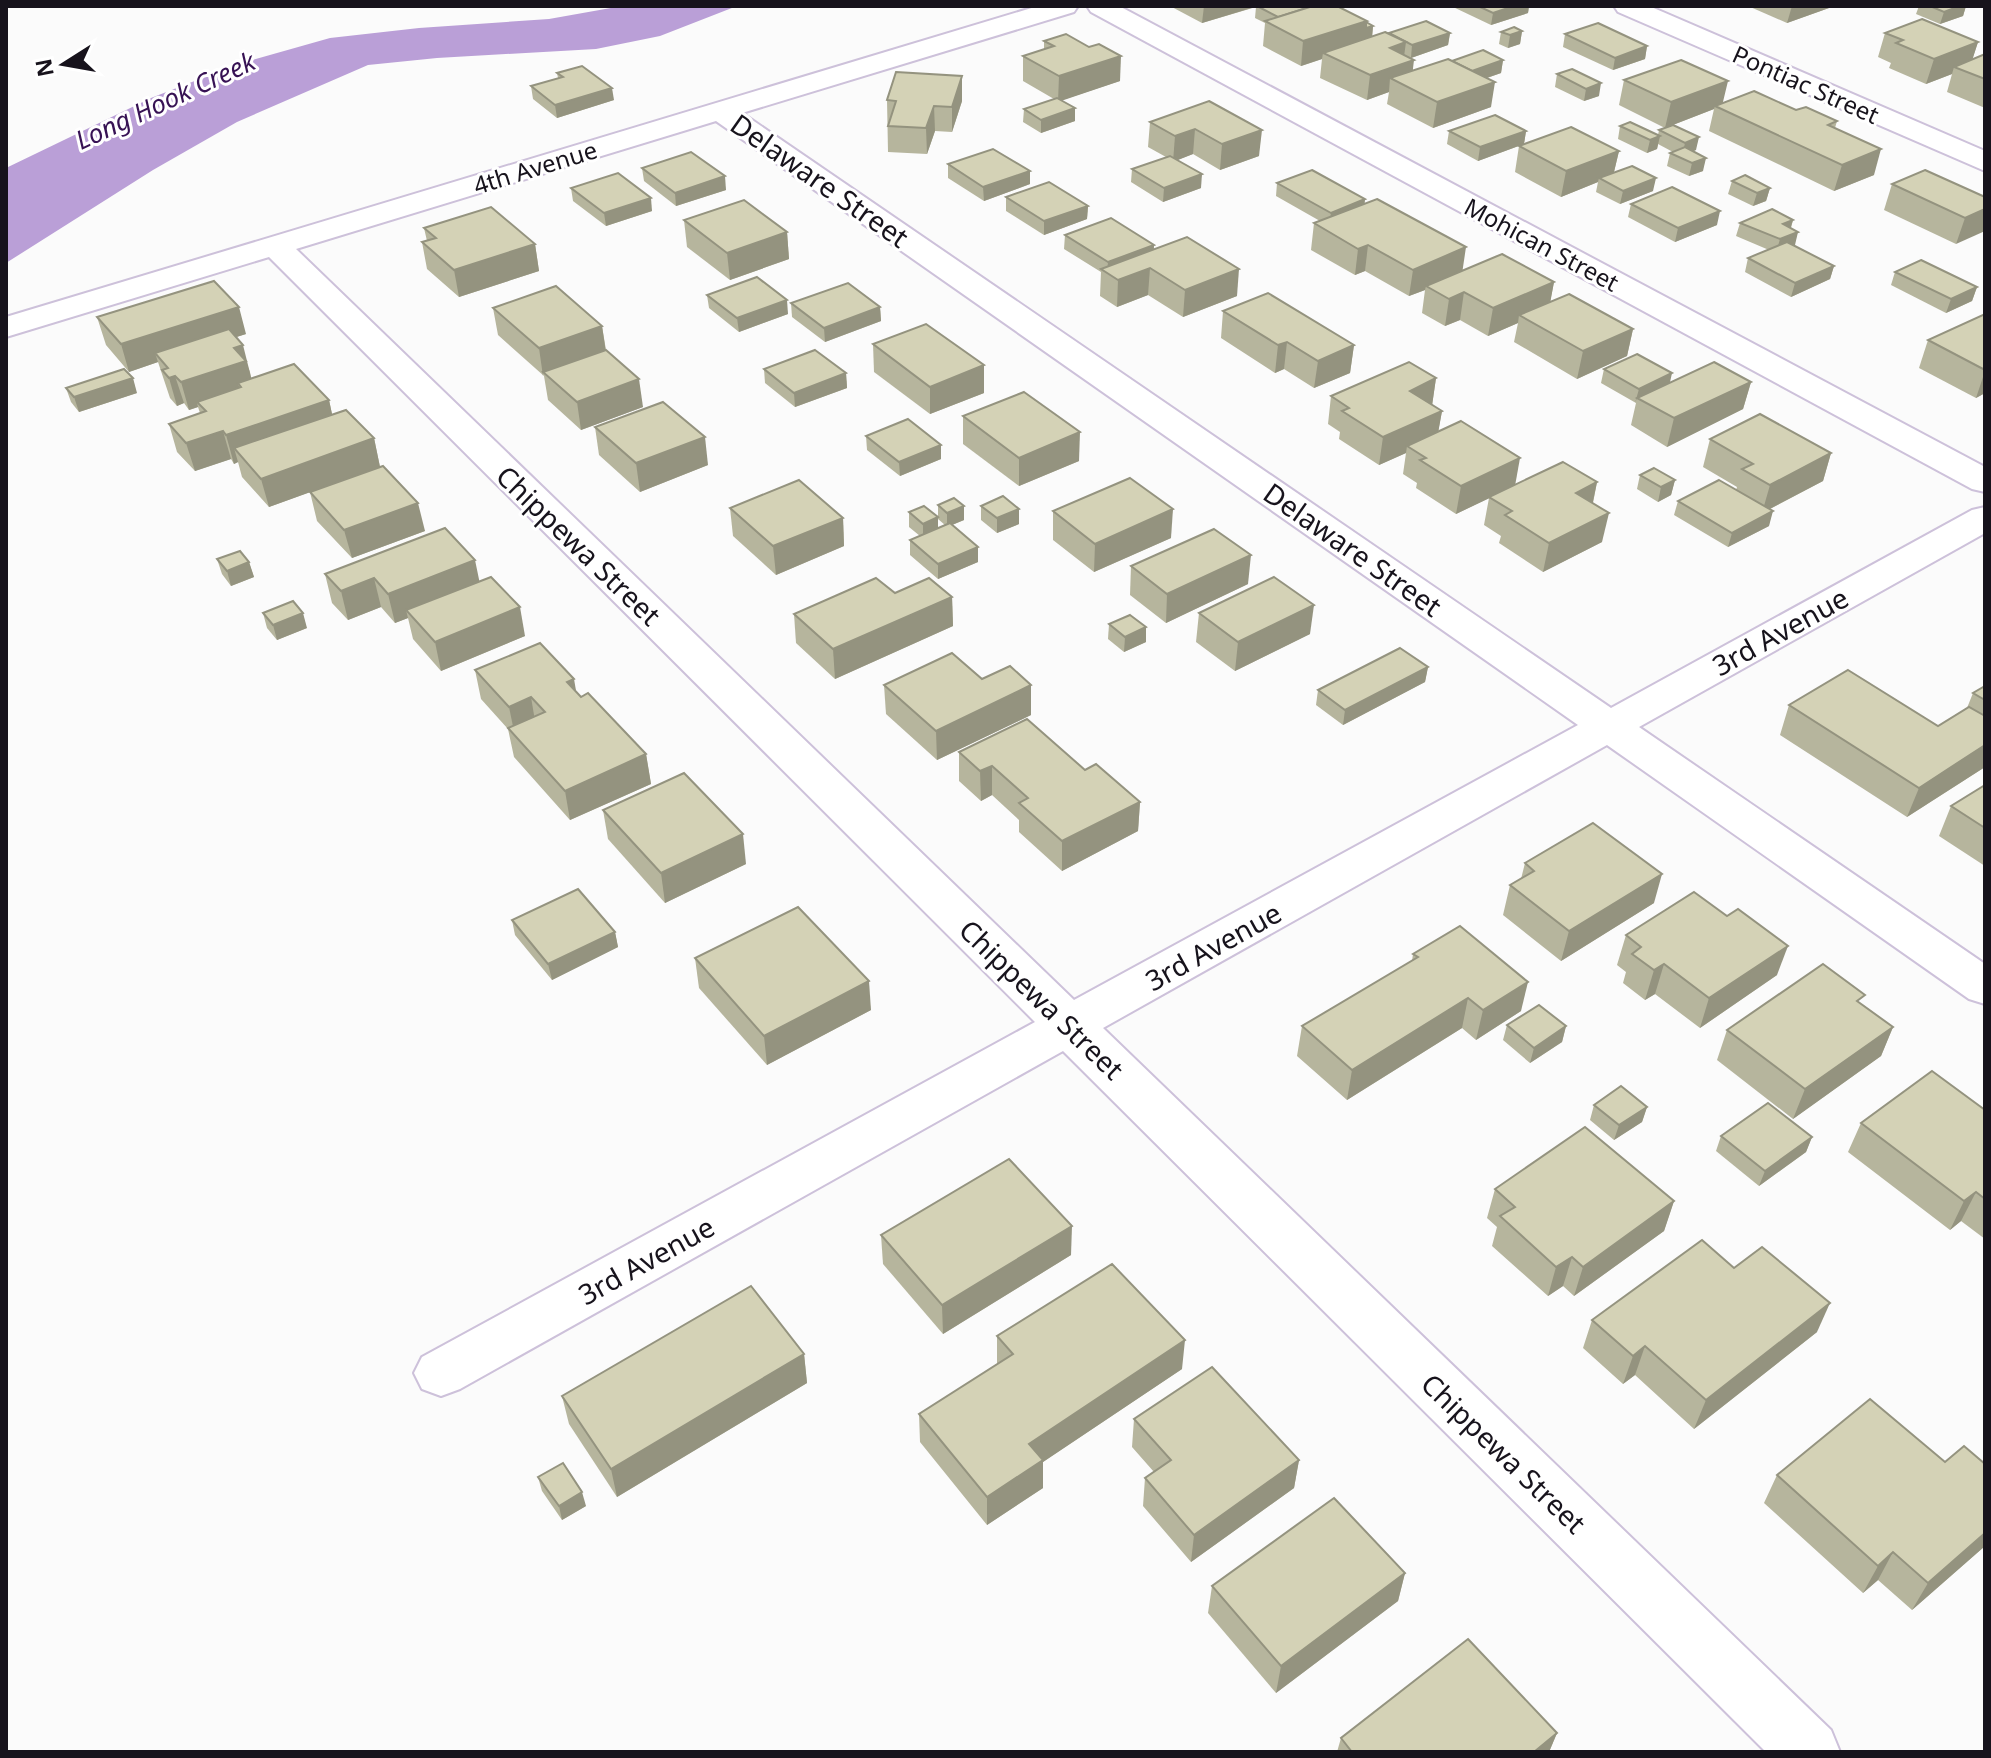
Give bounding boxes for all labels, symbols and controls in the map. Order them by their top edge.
north arrow [24,24,104,104]
street label: Pontiac Street [1728,37,1885,131]
water label: Long Hook Creek [69,42,262,157]
text: N [27,56,60,80]
street label: Delaware Street [723,104,917,256]
street label: 4th Avenue [469,133,601,201]
street label: Mohican Street [1459,189,1625,299]
street label: Chippewa Street [488,457,670,633]
street label: Delaware Street [1256,473,1450,625]
street label: 3rd Avenue [1705,578,1855,684]
street label: 3rd Avenue [1138,893,1288,999]
street label: Chippewa Street [951,911,1133,1087]
street label: 3rd Avenue [571,1207,721,1313]
street label: Chippewa Street [1413,1365,1595,1541]

